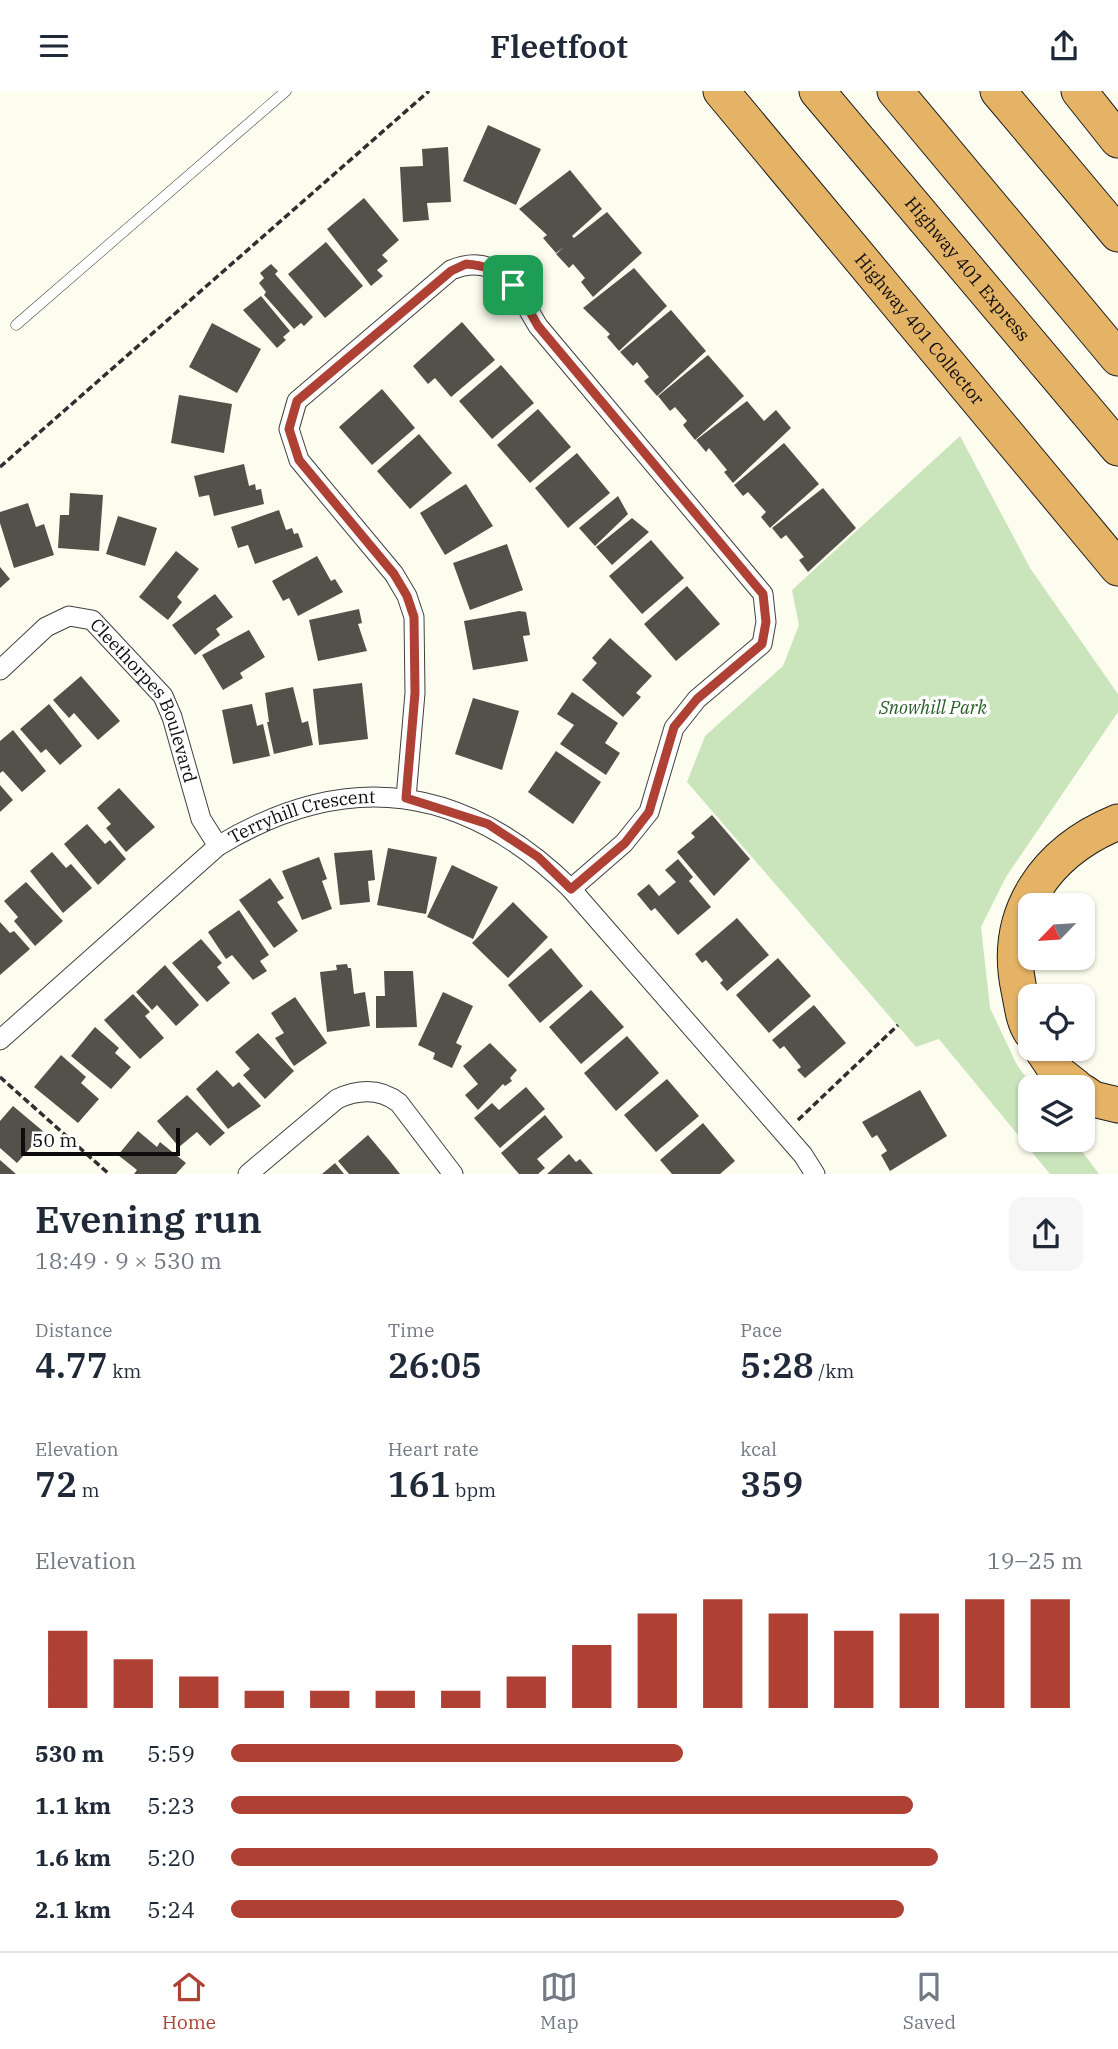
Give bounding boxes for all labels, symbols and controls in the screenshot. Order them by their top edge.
text: Fleetfoot [490,25,628,67]
icon: menu [35,27,73,65]
icon: share [1045,27,1083,65]
street label: Highway 401 Express [900,192,1035,346]
street label: Highway 401 Collector [850,248,990,410]
pin [483,255,543,315]
icon: arrive [494,266,532,304]
street label: Cleethorpes Boulevard [85,613,202,785]
park label: Snowhill Park [878,696,988,719]
street label: Terryhill Crescent [224,785,375,849]
north arrow [1018,893,1096,969]
map controls [1018,893,1095,1152]
button: locate [1018,984,1095,1061]
button: layers [1018,1075,1095,1152]
scale bar [21,1125,180,1157]
text: 50 m [32,1128,77,1152]
text: Evening run [35,1194,262,1243]
button: share [1009,1197,1083,1271]
text: 18:49 · 9 × 530 m [35,1245,222,1275]
text: Distance [35,1318,113,1342]
text: Time [388,1318,434,1342]
text: Pace [740,1318,782,1342]
text: 4.77 [35,1342,108,1388]
text: 26:05 [388,1342,482,1388]
text: 5:28 [740,1342,814,1388]
text: km [108,1359,141,1383]
text: /km [814,1359,854,1383]
text: Elevation [35,1437,119,1461]
text: Heart rate [388,1437,479,1461]
text: kcal [740,1437,777,1461]
text: 72 [35,1461,77,1507]
text: 161 [388,1461,451,1507]
text: 359 [740,1461,803,1507]
text: m [77,1478,100,1502]
text: bpm [451,1478,496,1502]
text: Elevation [35,1545,136,1575]
text: 19–25 m [987,1545,1083,1575]
text: 530 m [35,1738,104,1768]
text: 5:59 [147,1738,195,1768]
text: 1.1 km [35,1790,111,1820]
text: 5:23 [147,1790,195,1820]
text: 1.6 km [35,1842,111,1872]
text: 5:20 [147,1842,195,1872]
text: 2.1 km [35,1894,111,1924]
text: 5:24 [147,1894,195,1924]
tab: Home [162,1968,216,2034]
tab: Map [540,1968,579,2034]
tab: Saved [903,1968,956,2034]

